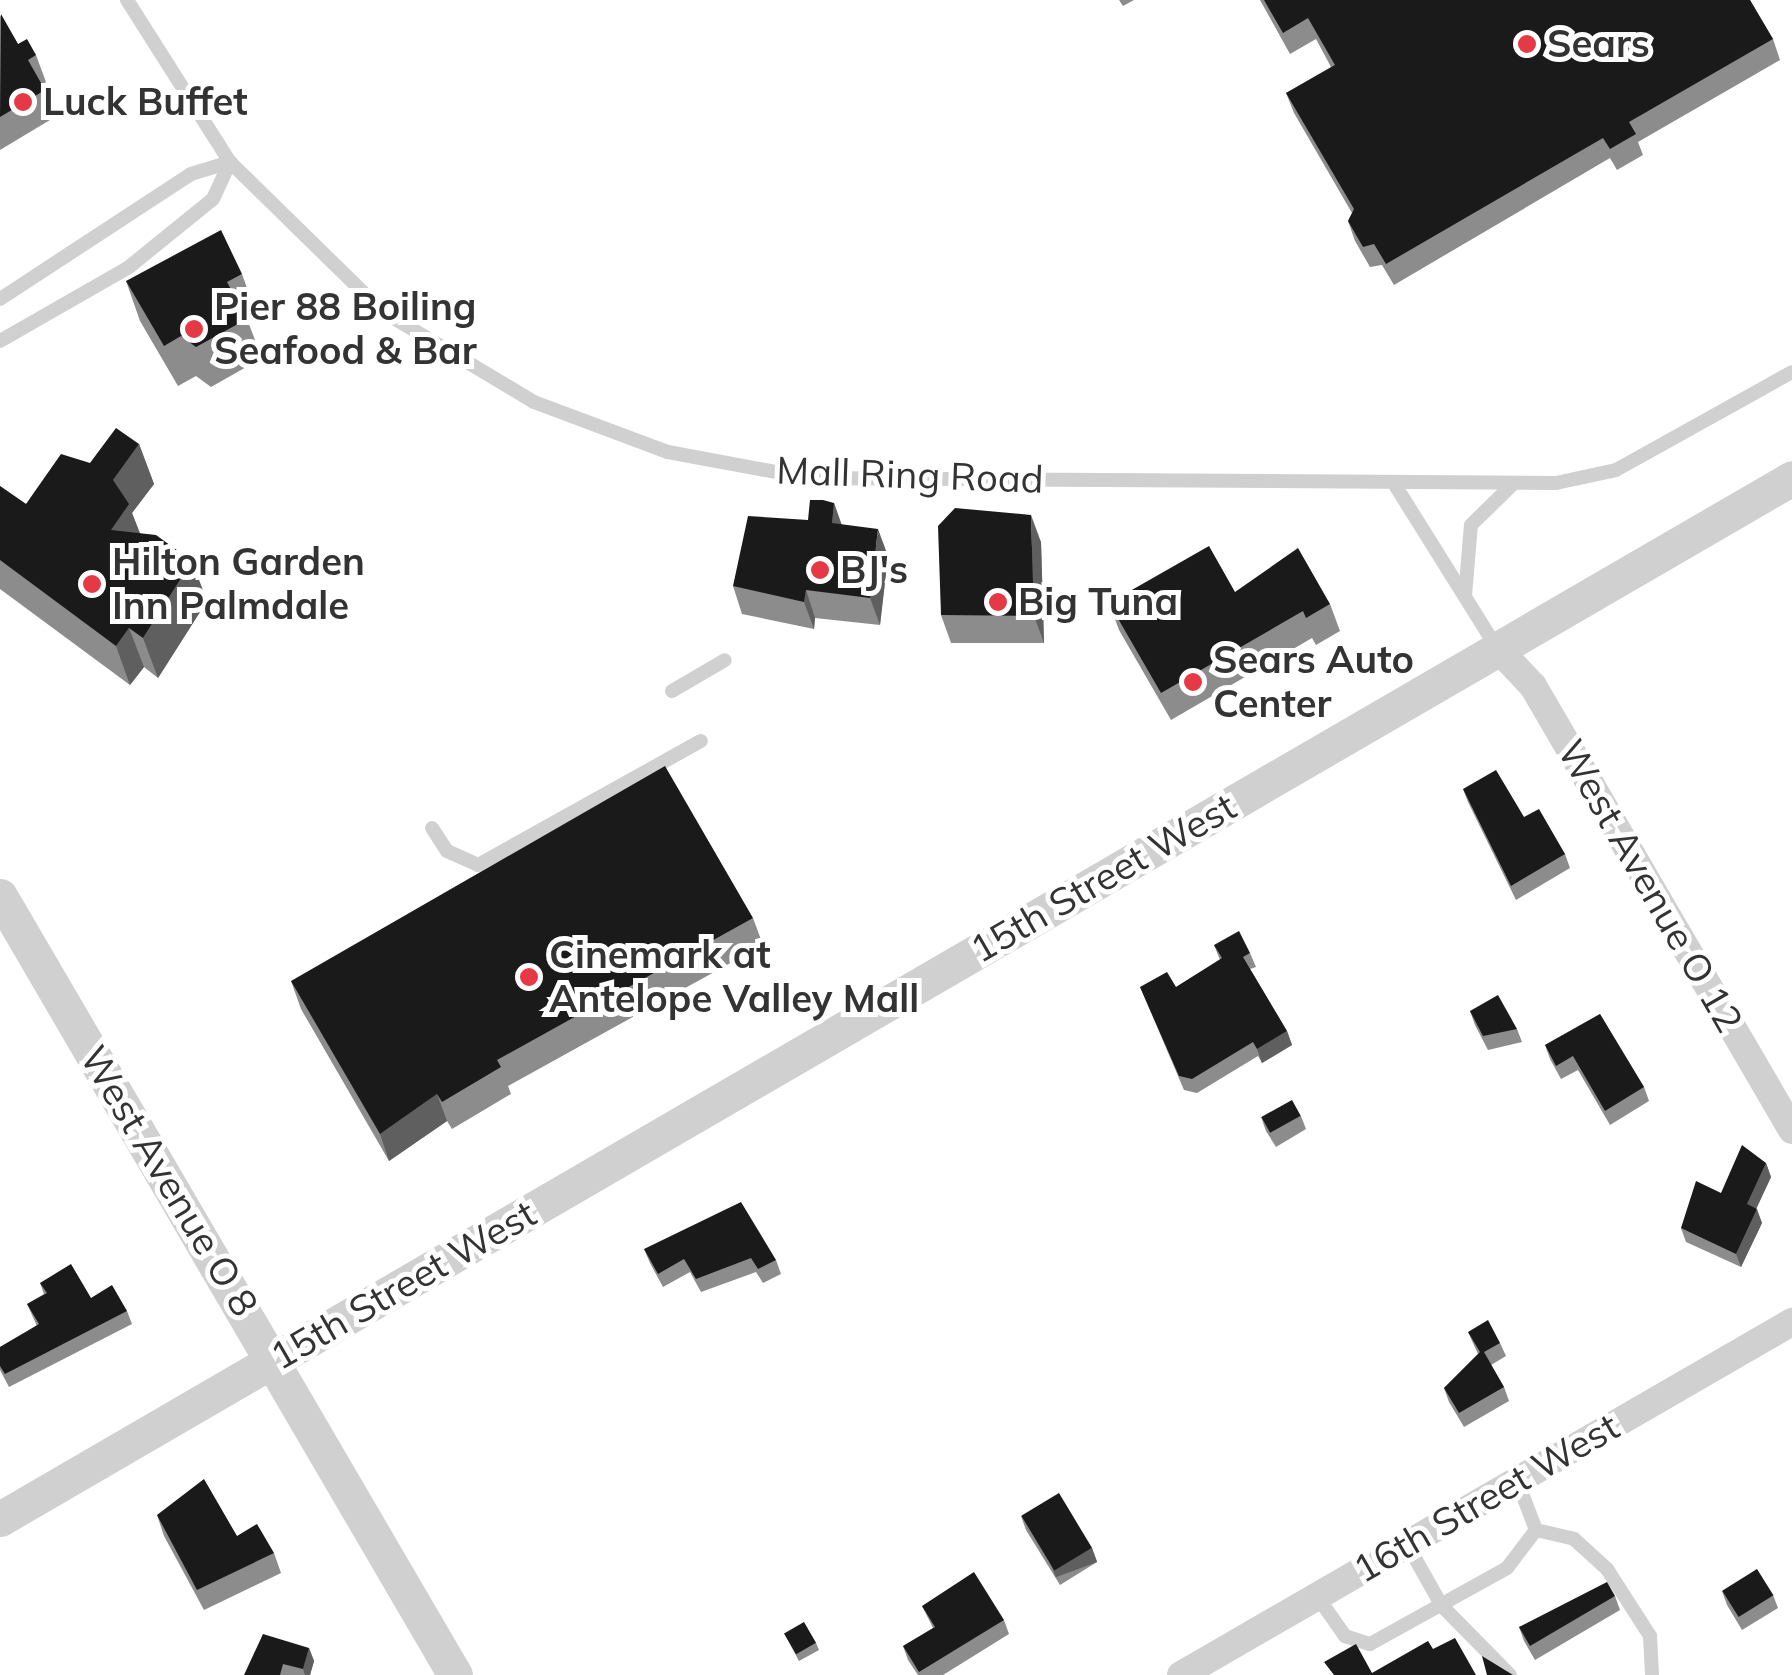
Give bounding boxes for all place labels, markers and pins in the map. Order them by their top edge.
place label: Sears [1547,21,1650,67]
marker: Sears [1516,33,1538,55]
place label: Luck Buffet [43,79,248,125]
marker: Luck Buffet [12,91,34,113]
place label: Pier 88 Boiling Seafood & Bar [214,284,477,373]
marker: Pier 88 Boiling Seafood & Bar [183,318,205,340]
place label: Hilton Garden Inn Palmdale [112,539,365,628]
place label: BJ's [840,547,908,593]
marker: BJ's [809,559,831,581]
marker: Hilton Garden Inn Palmdale [81,573,103,595]
place label: Big Tuna [1018,579,1178,625]
marker: Big Tuna [987,591,1009,613]
place label: Sears Auto Center [1213,637,1414,726]
marker: Sears Auto Center [1182,671,1204,693]
place label: Cinemark at Antelope Valley Mall [549,932,919,1022]
marker: Cinemark at Antelope Valley Mall [518,966,540,988]

